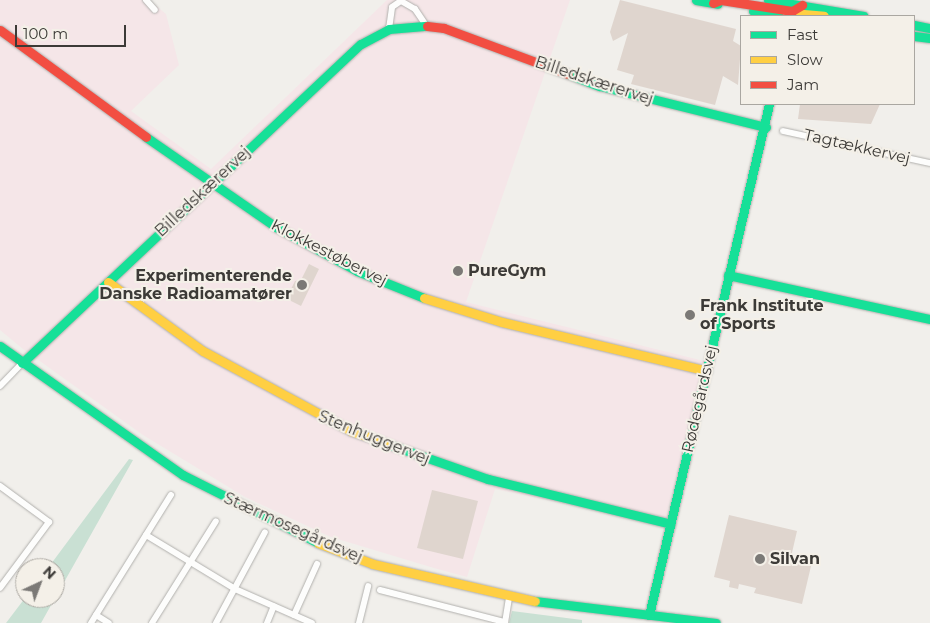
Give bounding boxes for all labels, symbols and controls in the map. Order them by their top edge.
scale bar [18,15,129,47]
legend [740,15,915,105]
text: 100 m [23,24,68,43]
text: Fast [787,25,818,44]
text: Slow [787,50,823,69]
street label: Billedskærervej [532,53,656,109]
text: Jam [787,75,819,94]
street label: Tagtækkervej [802,125,912,169]
street label: Billedskærervej [151,143,255,241]
street label: Klokkestøbervej [268,215,390,291]
place label: PureGym [468,261,546,281]
marker: PureGym [452,265,464,277]
place label: Experimenterende Danske Radioamatører [99,266,292,304]
marker: Experimenterende Danske Radioamatører [296,279,308,291]
place label: Frank Institute of Sports [700,296,824,334]
marker: Frank Institute of Sports [684,309,696,321]
street label: Rødegårdsvej [678,343,722,455]
street label: Stenhuggervej [315,407,433,469]
street label: Stærmosegårdsvej [221,489,365,567]
place label: Silvan [770,549,820,569]
marker: Silvan [754,553,766,565]
north arrow [15,558,65,608]
text: N [39,562,60,583]

